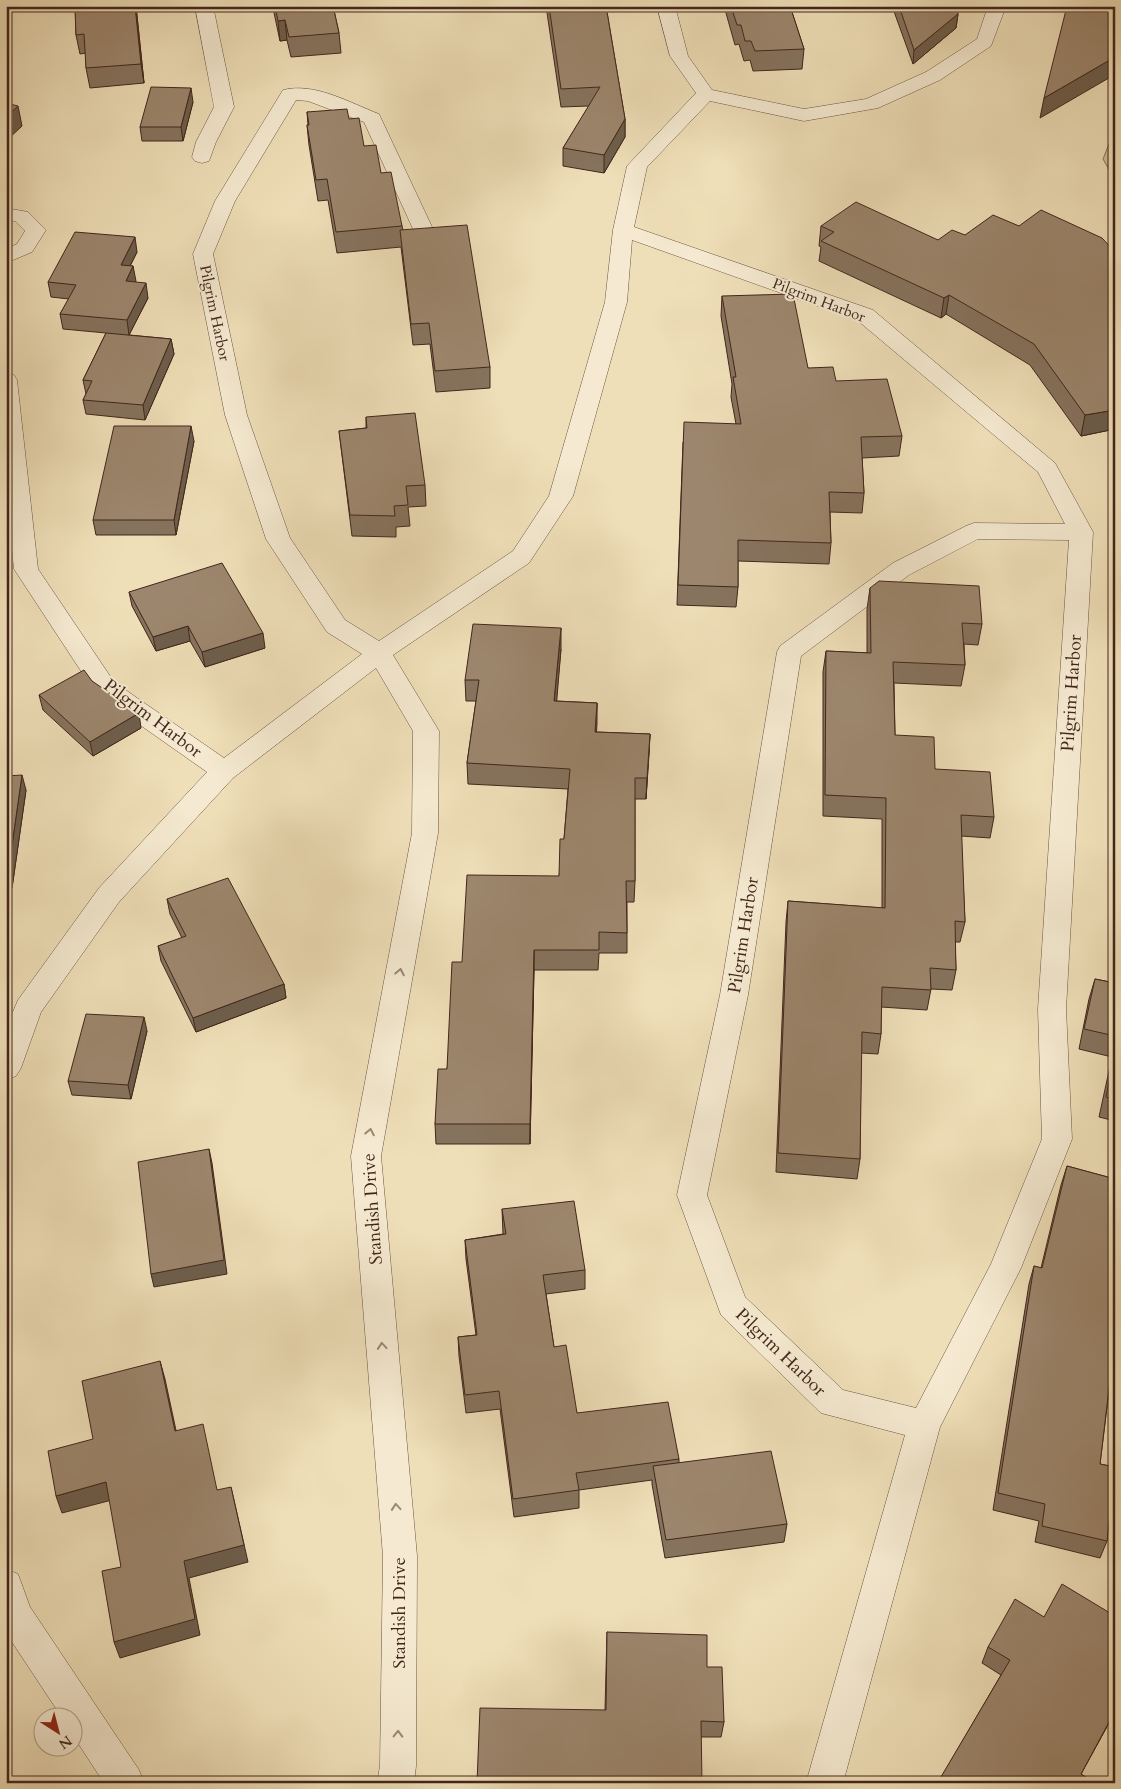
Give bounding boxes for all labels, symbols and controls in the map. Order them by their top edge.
street label: Pilgrim Harbor [195,263,235,363]
street label: Pilgrim Harbor [770,273,869,327]
street label: Pilgrim Harbor [1055,633,1088,752]
street label: Pilgrim Harbor [98,673,207,764]
street label: Pilgrim Harbor [722,875,765,995]
one-way arrow [394,968,404,976]
one-way arrow [364,1127,375,1136]
street label: Standish Drive [356,1152,389,1266]
street label: Pilgrim Harbor [730,1303,832,1402]
one-way arrow [377,1341,388,1349]
one-way arrow [391,1503,402,1511]
street label: Standish Drive [387,1557,412,1669]
north arrow [32,1706,82,1756]
one-way arrow [393,1730,403,1738]
text: N [55,1731,76,1753]

